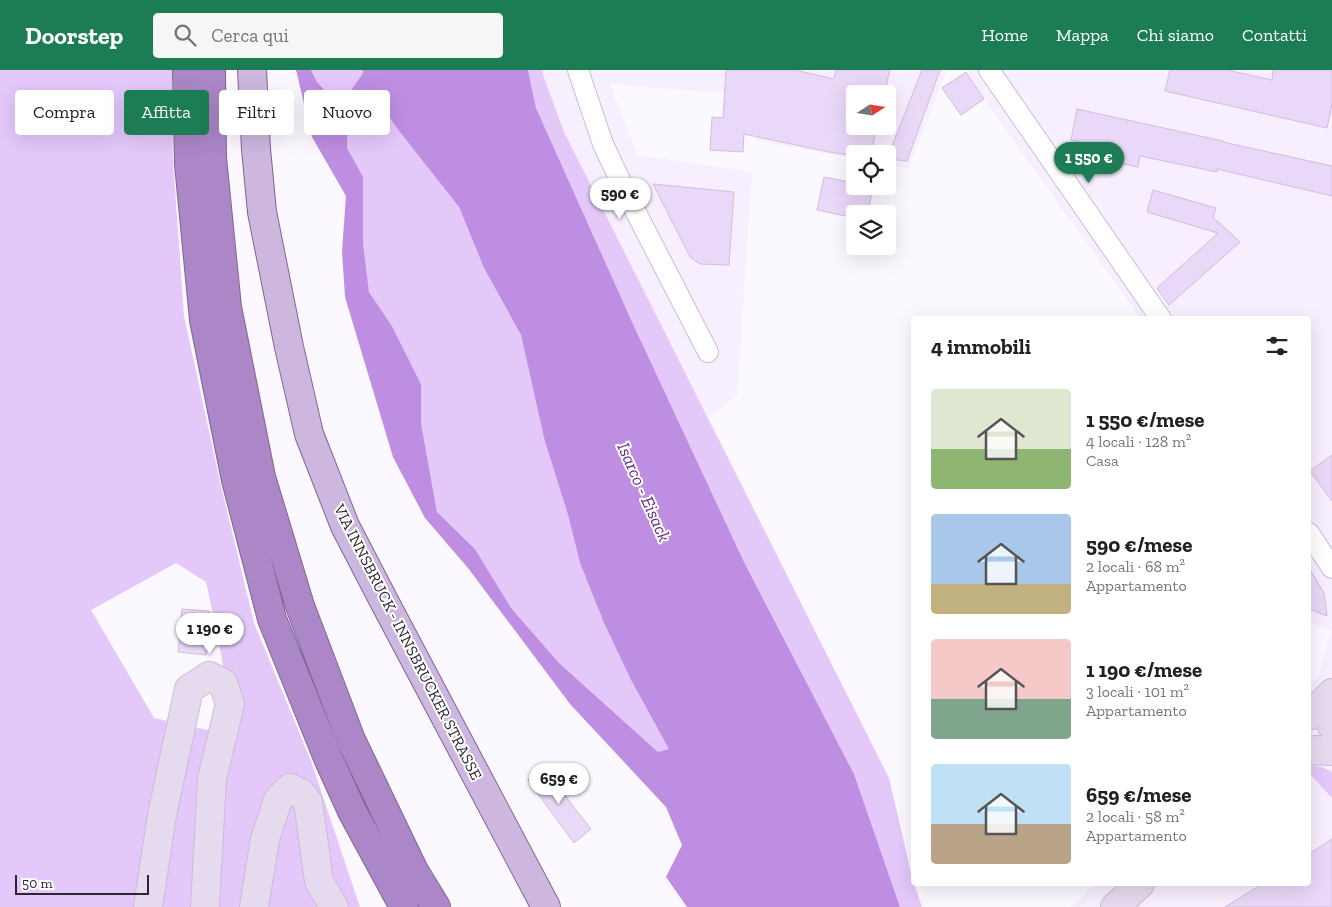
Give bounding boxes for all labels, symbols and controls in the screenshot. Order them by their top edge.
search box [153,13,503,58]
text: Doorstep [25,21,123,50]
icon: search [171,21,199,49]
text: Cerca qui [211,24,289,47]
text: Home [982,24,1028,46]
text: Mappa [1056,24,1109,46]
text: Chi siamo [1137,24,1214,46]
text: Contatti [1242,24,1307,46]
north arrow [846,85,896,135]
map controls [846,85,896,255]
chip: Compra [15,90,114,135]
chip: Affitta [124,90,209,135]
chip: Filtri [219,90,294,135]
chip: Nuovo [304,90,390,135]
pin: 1 550 € [1043,142,1135,184]
button: locate [846,145,896,195]
text: 1 550 € [1065,148,1113,167]
pin: 590 € [585,178,655,220]
text: 590 € [601,184,639,203]
button: layers [846,205,896,255]
icon: filters [1263,332,1291,360]
text: 4 immobili [931,334,1031,359]
text: 1 550 €/mese [1086,407,1204,432]
icon: home [971,409,1031,469]
text: 4 locali · 128 m² [1086,432,1191,451]
water label: Isarco - Eisack [612,439,676,545]
text: Casa [1086,451,1119,470]
street label: VIA INNSBRUCK - INNSBRUCKER STRASSE [329,500,486,783]
text: 590 €/mese [1086,532,1192,557]
icon: home [971,534,1031,594]
text: 2 locali · 68 m² [1086,557,1185,576]
text: Appartamento [1086,576,1187,595]
pin: 1 190 € [164,612,256,655]
text: 1 190 € [187,619,233,638]
text: 1 190 €/mese [1086,657,1202,682]
icon: home [971,659,1031,719]
text: 3 locali · 101 m² [1086,682,1189,701]
text: Appartamento [1086,701,1187,720]
pin: 659 € [524,762,594,805]
text: 659 € [540,769,578,788]
text: 659 €/mese [1086,782,1191,807]
icon: home [971,784,1031,844]
text: 2 locali · 58 m² [1086,807,1185,826]
text: Appartamento [1086,826,1187,845]
scale bar [15,872,149,895]
text: 50 m [22,875,53,892]

